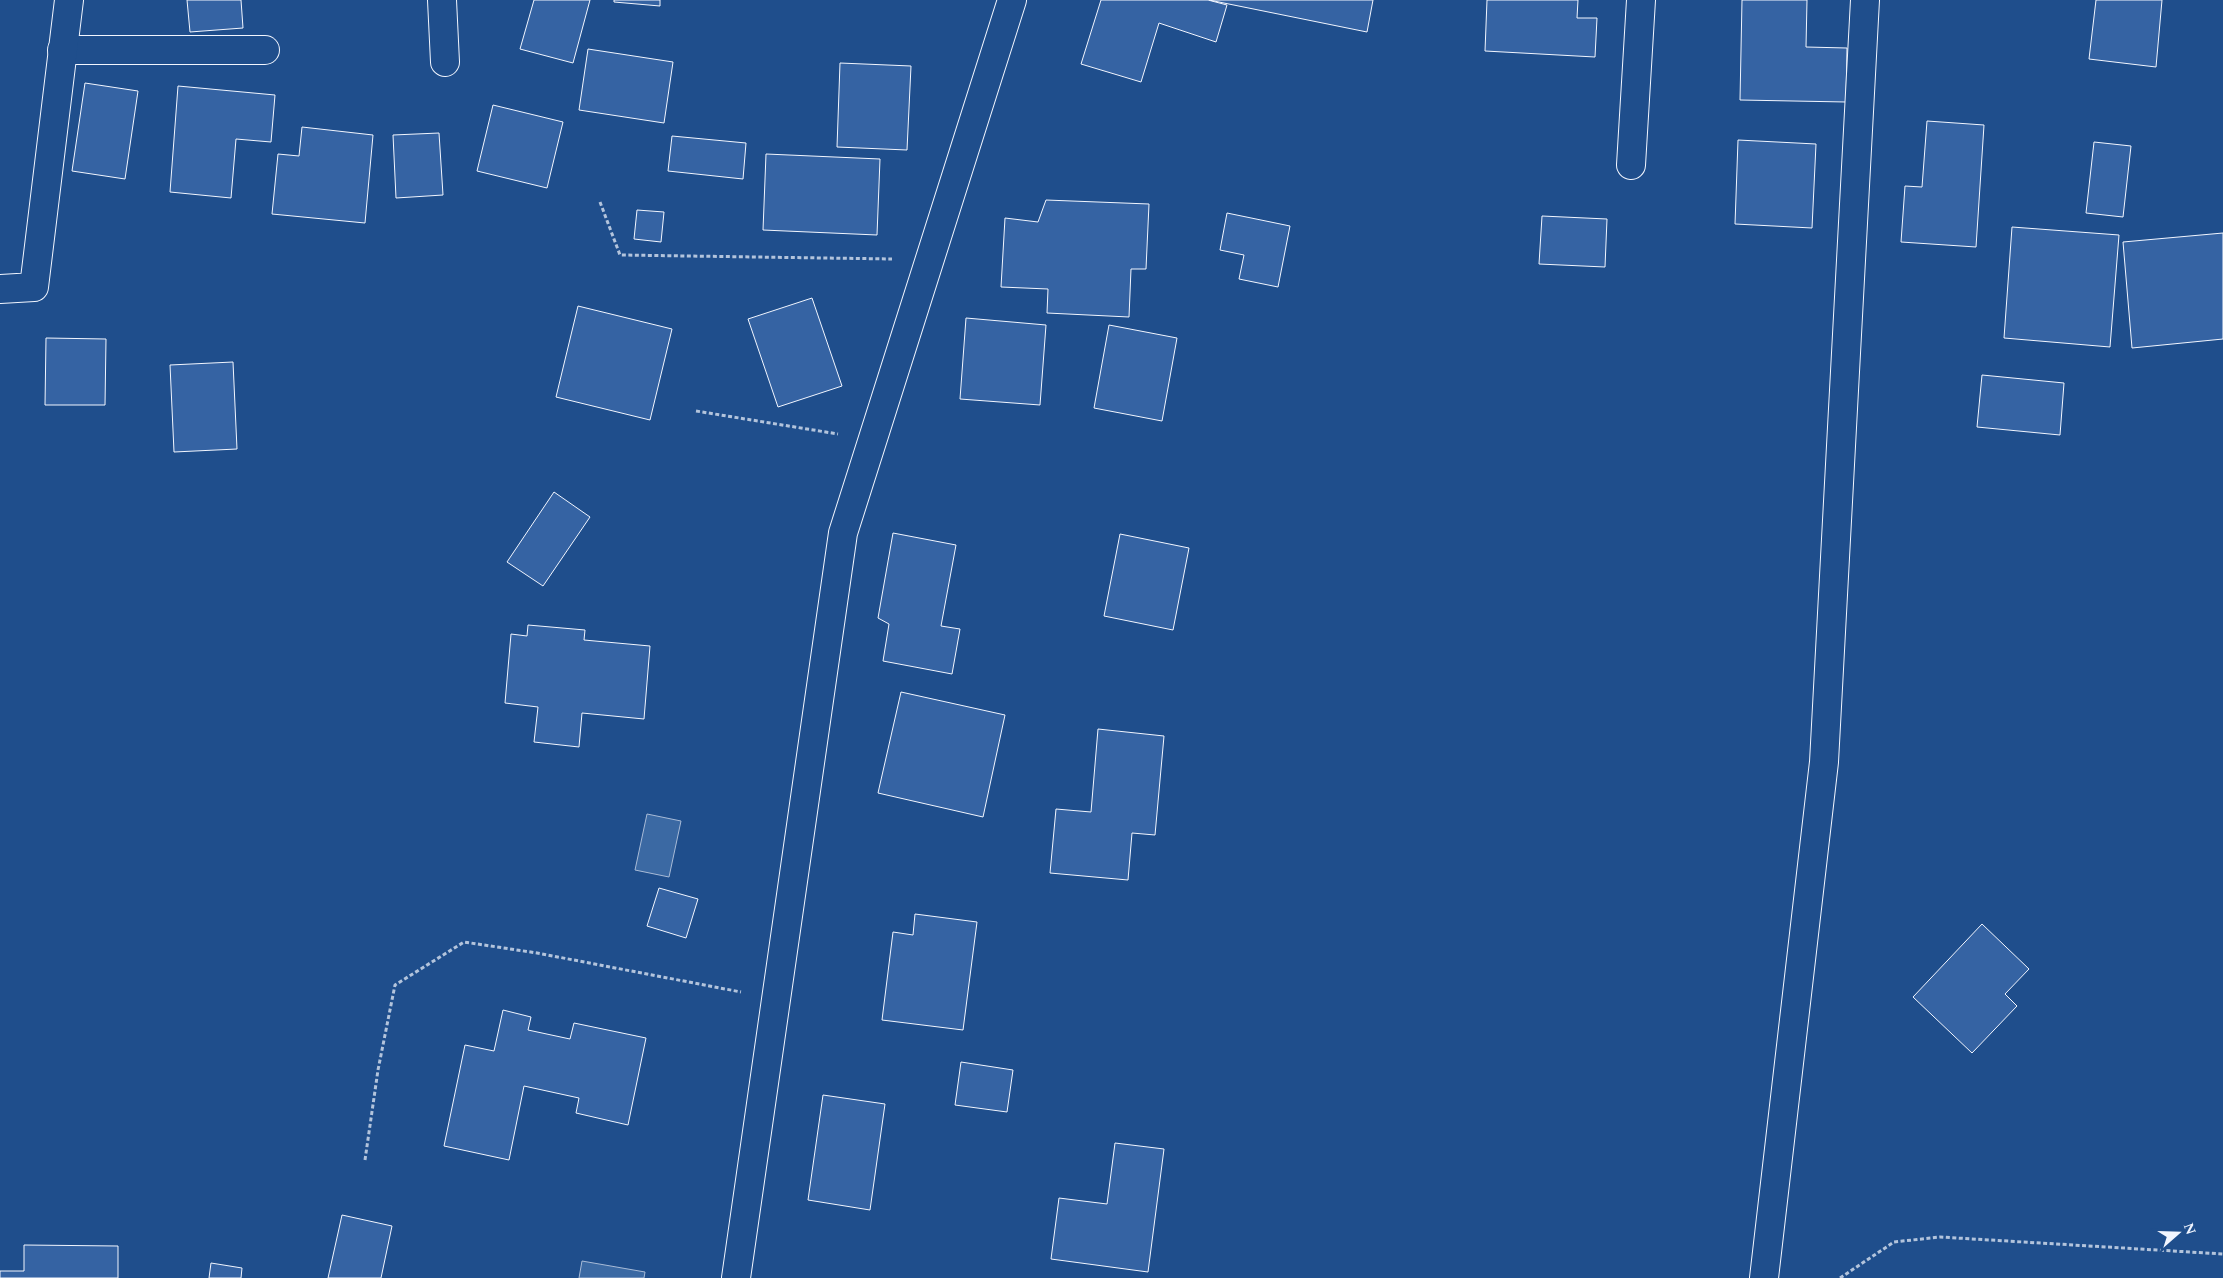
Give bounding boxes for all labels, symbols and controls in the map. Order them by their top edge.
north arrow [2153,1208,2203,1258]
text: N [2178,1220,2202,1238]

